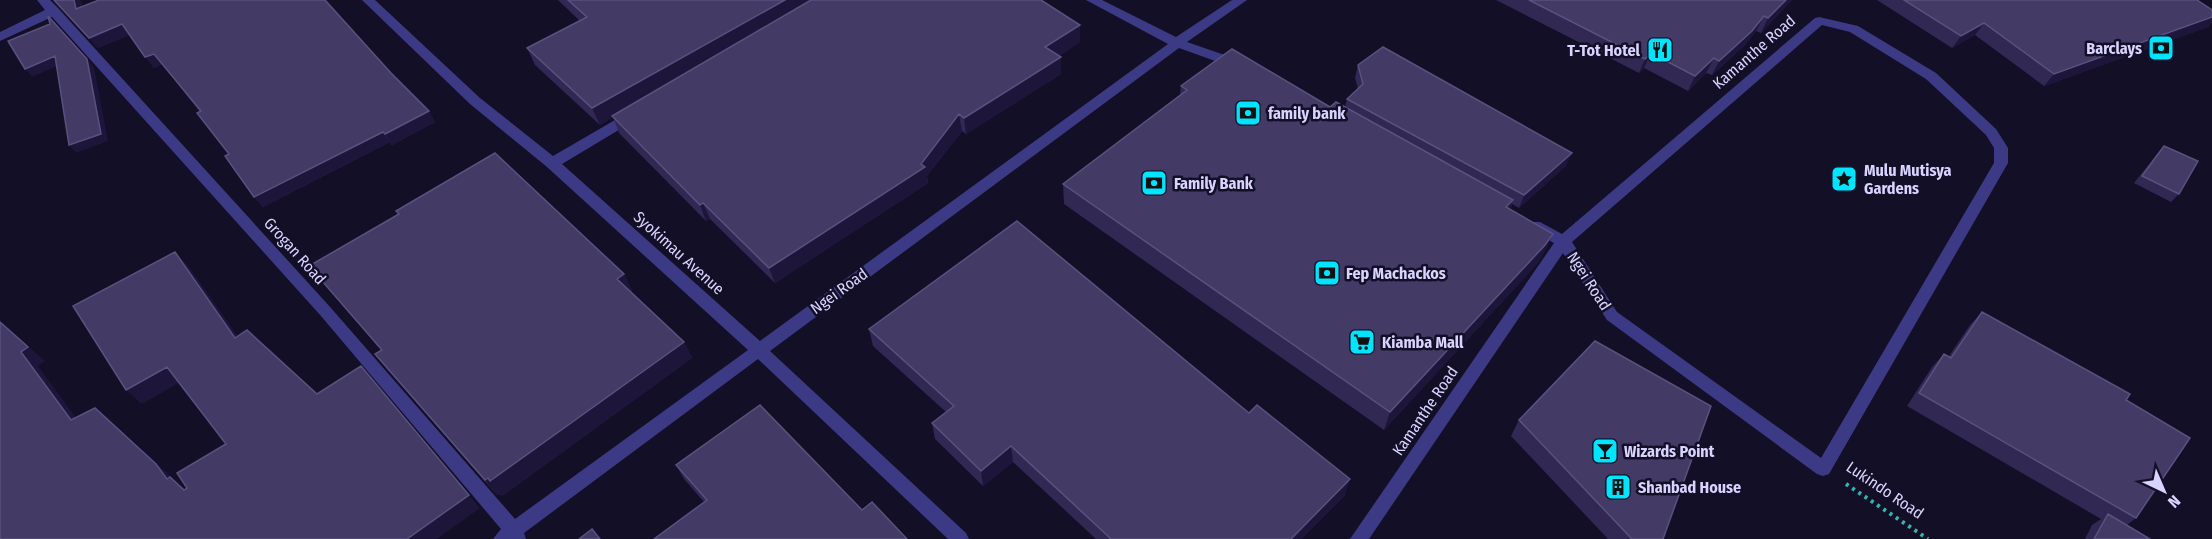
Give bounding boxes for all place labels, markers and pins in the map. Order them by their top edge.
bank icon: Barclays [2146,33,2176,63]
restaurant icon: T-Tot Hotel [1645,35,1675,65]
place label: Barclays [2086,39,2142,58]
place label: T-Tot Hotel [1567,41,1641,60]
bank icon: family bank [1233,98,1263,128]
place label: family bank [1268,104,1346,123]
place label: Mulu Mutisya Gardens [1864,161,1952,198]
place icon: Mulu Mutisya Gardens [1829,164,1859,194]
bank icon: Family Bank [1139,168,1169,198]
place label: Family Bank [1174,174,1254,193]
bank icon: Fep Machackos [1312,258,1342,288]
place label: Fep Machackos [1346,264,1446,283]
supermarket icon: Kiamba Mall [1347,327,1377,357]
place label: Kiamba Mall [1382,333,1464,352]
bar icon: Wizards Point [1590,436,1620,466]
place label: Wizards Point [1624,442,1715,461]
building icon: Shanbad House [1603,472,1633,502]
place label: Shanbad House [1638,478,1741,497]

